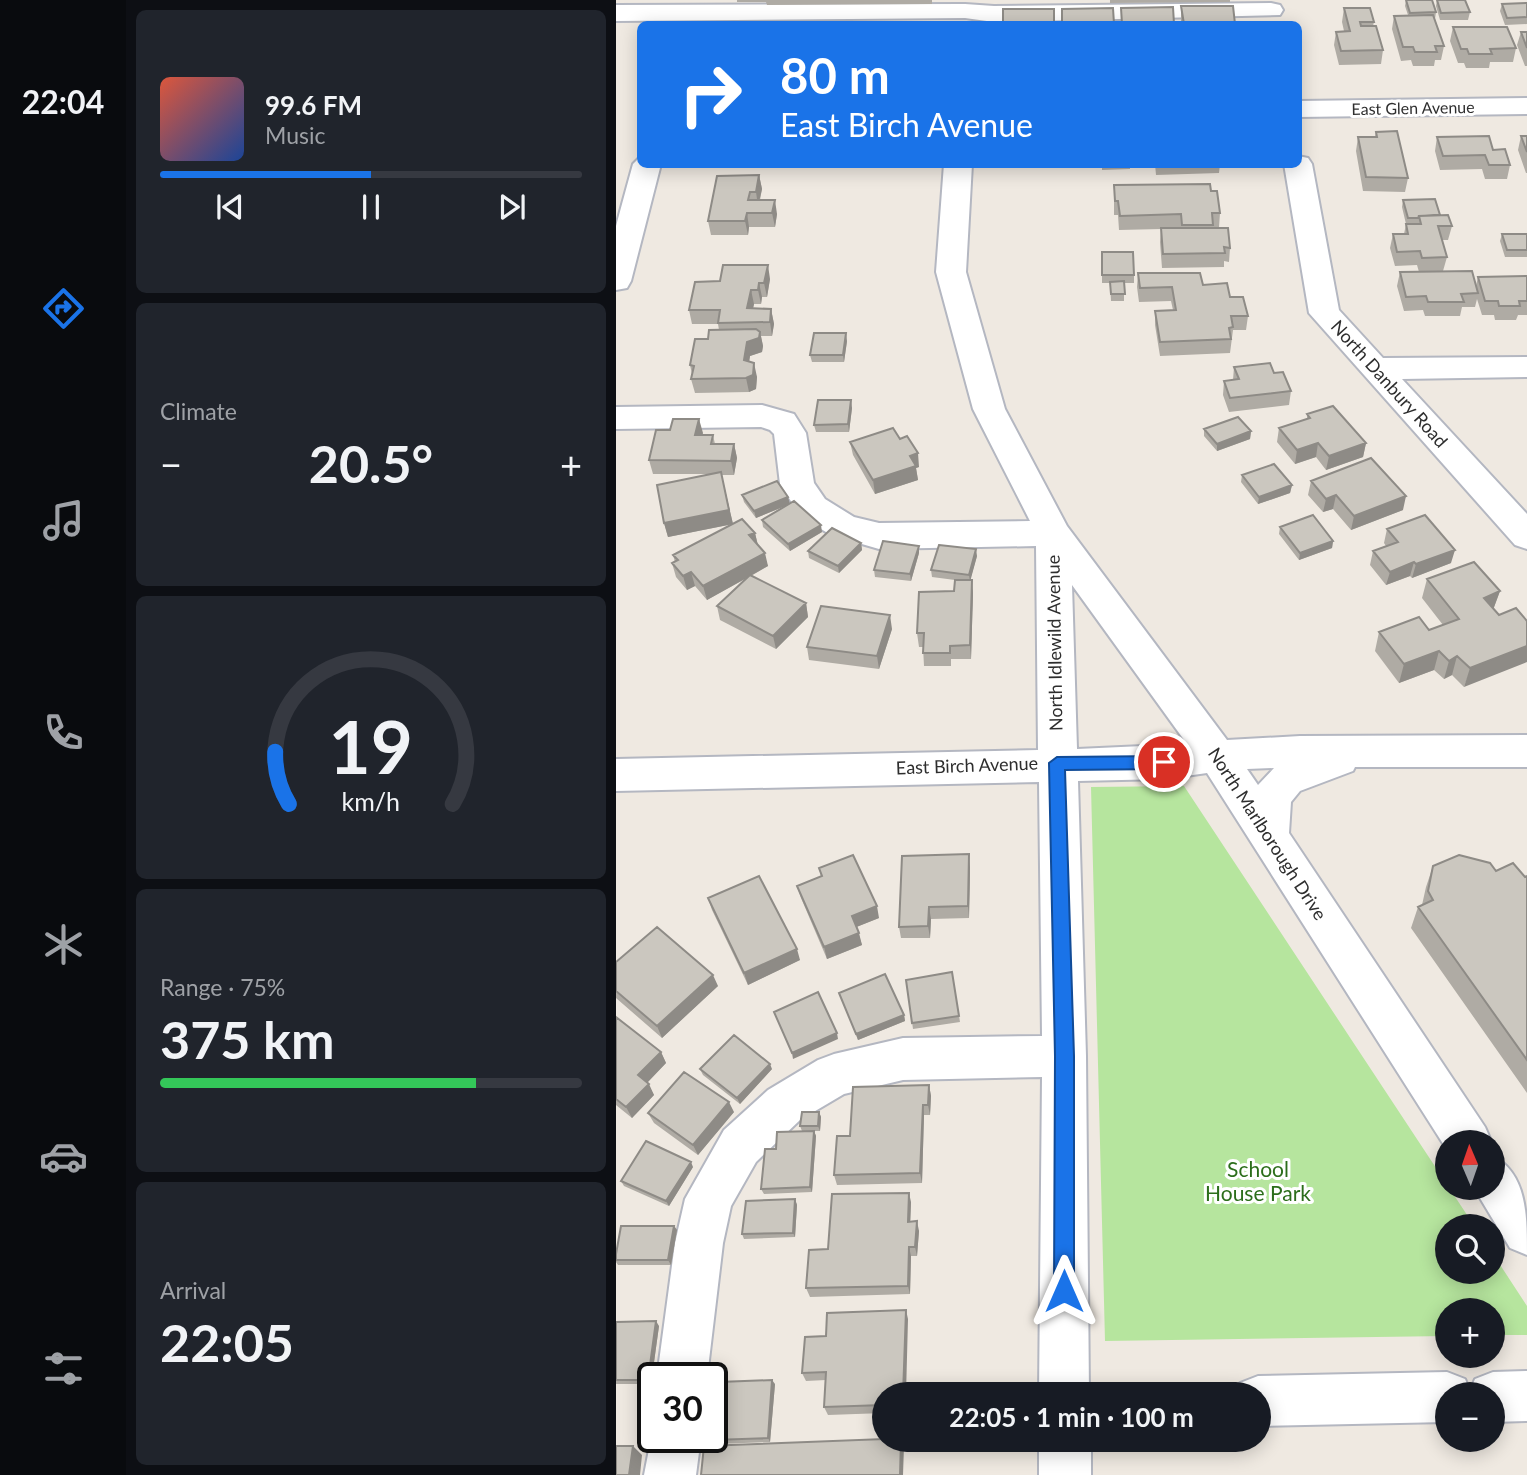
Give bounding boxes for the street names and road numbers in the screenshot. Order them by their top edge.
street label: East Glen Avenue [1351,97,1475,118]
street label: North Danbury Road [1327,315,1453,452]
street label: North Idlewild Avenue [1041,555,1067,731]
street label: North Marlborough Drive [1204,743,1332,924]
street label: East Birch Avenue [895,752,1038,778]

